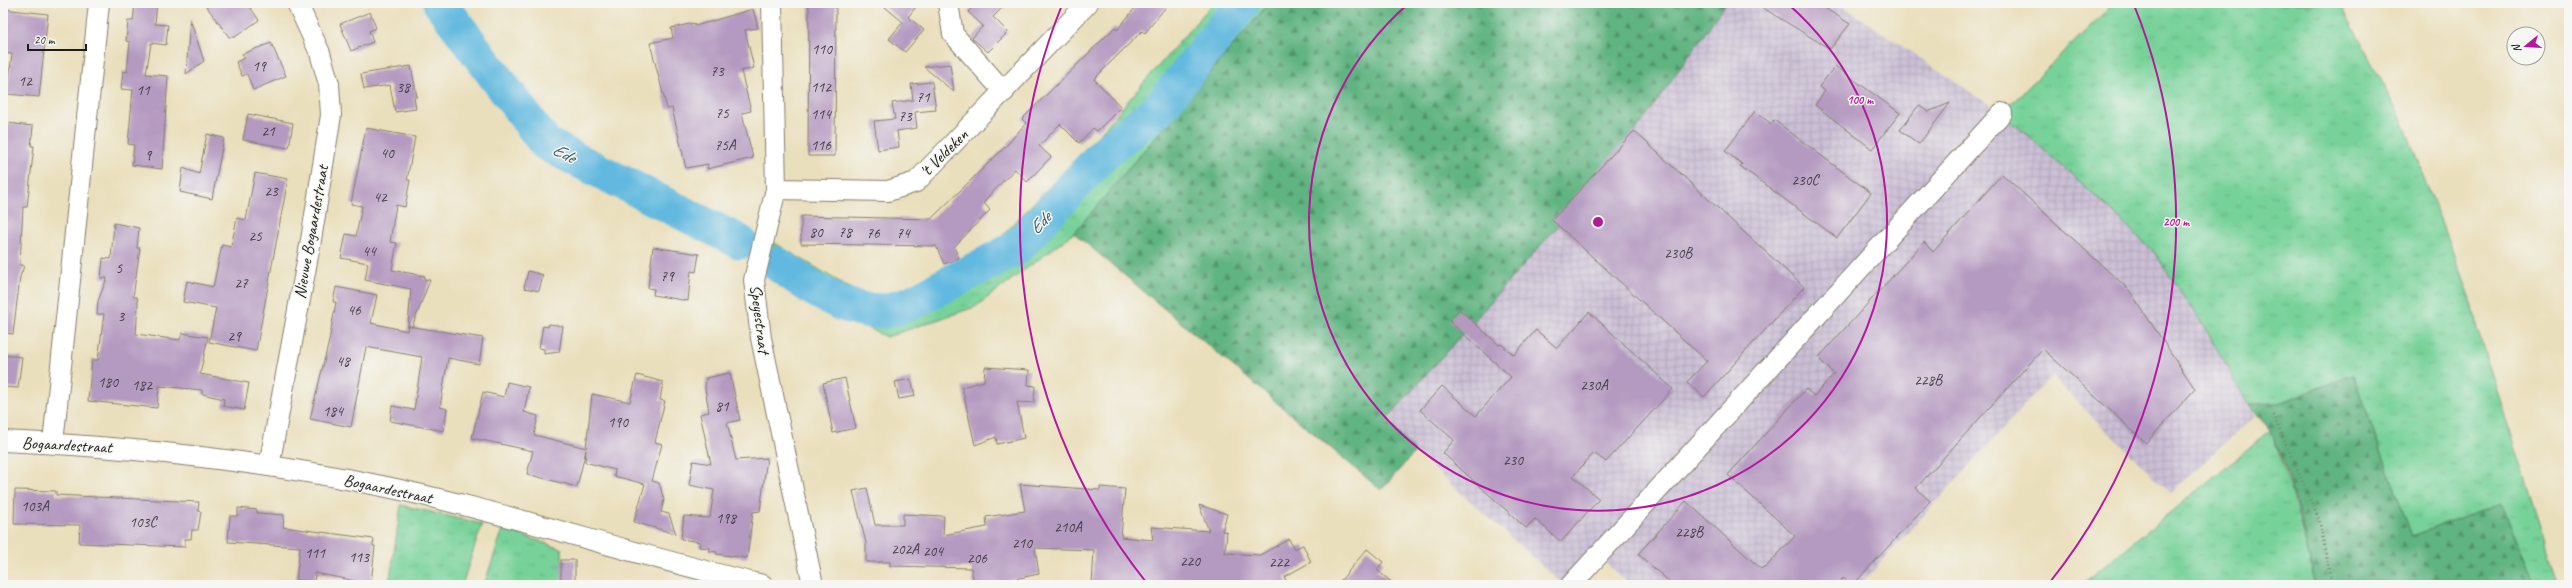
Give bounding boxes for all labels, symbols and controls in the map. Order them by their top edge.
scale bar [28,26,86,52]
north arrow [2506,26,2546,66]
text: 20 m [34,32,56,48]
house number: 110 [812,40,833,59]
text: N [2508,42,2524,54]
house number: 19 [252,57,267,76]
house number: 73 [710,62,725,81]
house number: 12 [18,72,33,91]
house number: 38 [396,78,411,97]
house number: 112 [811,78,832,97]
house number: 11 [136,81,151,100]
house number: 71 [916,88,931,107]
text: 100 m [1847,92,1874,108]
house number: 75 [715,104,730,123]
house number: 114 [811,105,832,124]
house number: 73 [898,107,913,126]
house number: 21 [261,122,276,141]
street label: 't Veldeken [916,124,973,181]
house number: 75A [714,136,737,155]
house number: 116 [811,136,832,155]
water label: Ede [549,138,582,169]
house number: 40 [380,144,395,163]
house number: 9 [145,146,153,165]
street label: Nieuwe Bogaardestraat [289,161,333,300]
house number: 230C [1791,171,1821,190]
house number: 23 [264,182,279,201]
house number: 42 [373,188,388,207]
water label: Ede [1024,205,1058,239]
text: 200 m [2163,214,2190,230]
centre of rings [1591,215,1605,229]
house number: 80 [809,223,824,242]
house number: 78 [838,223,853,242]
house number: 76 [866,224,881,243]
house number: 74 [896,224,911,243]
house number: 25 [248,227,263,246]
house number: 44 [362,242,377,261]
house number: 230B [1664,244,1693,263]
house number: 5 [116,259,124,278]
house number: 79 [660,267,675,286]
house number: 27 [234,274,249,293]
street label: Speyestraat [745,283,775,357]
house number: 46 [347,301,362,320]
house number: 3 [118,307,126,326]
house number: 29 [227,327,242,346]
house number: 48 [336,352,351,371]
house number: 228B [1914,371,1943,390]
house number: 180 [98,373,119,392]
house number: 182 [132,376,153,395]
house number: 230A [1580,376,1609,395]
house number: 81 [715,397,730,416]
house number: 184 [323,402,344,421]
house number: 190 [608,413,629,432]
street label: Bogaardestraat [22,432,115,458]
house number: 230 [1503,451,1524,470]
street label: Bogaardestraat [342,469,436,509]
house number: 103A [21,497,50,516]
house number: 198 [716,509,737,528]
house number: 103C [129,513,159,532]
house number: 210A [1054,518,1083,537]
house number: 228B [1675,523,1704,542]
house number: 210 [1012,534,1033,553]
house number: 202A [891,540,920,559]
house number: 204 [923,542,944,561]
house number: 111 [305,544,326,563]
house number: 113 [349,548,370,567]
house number: 206 [967,549,988,568]
house number: 220 [1180,552,1201,571]
house number: 222 [1269,553,1290,572]

